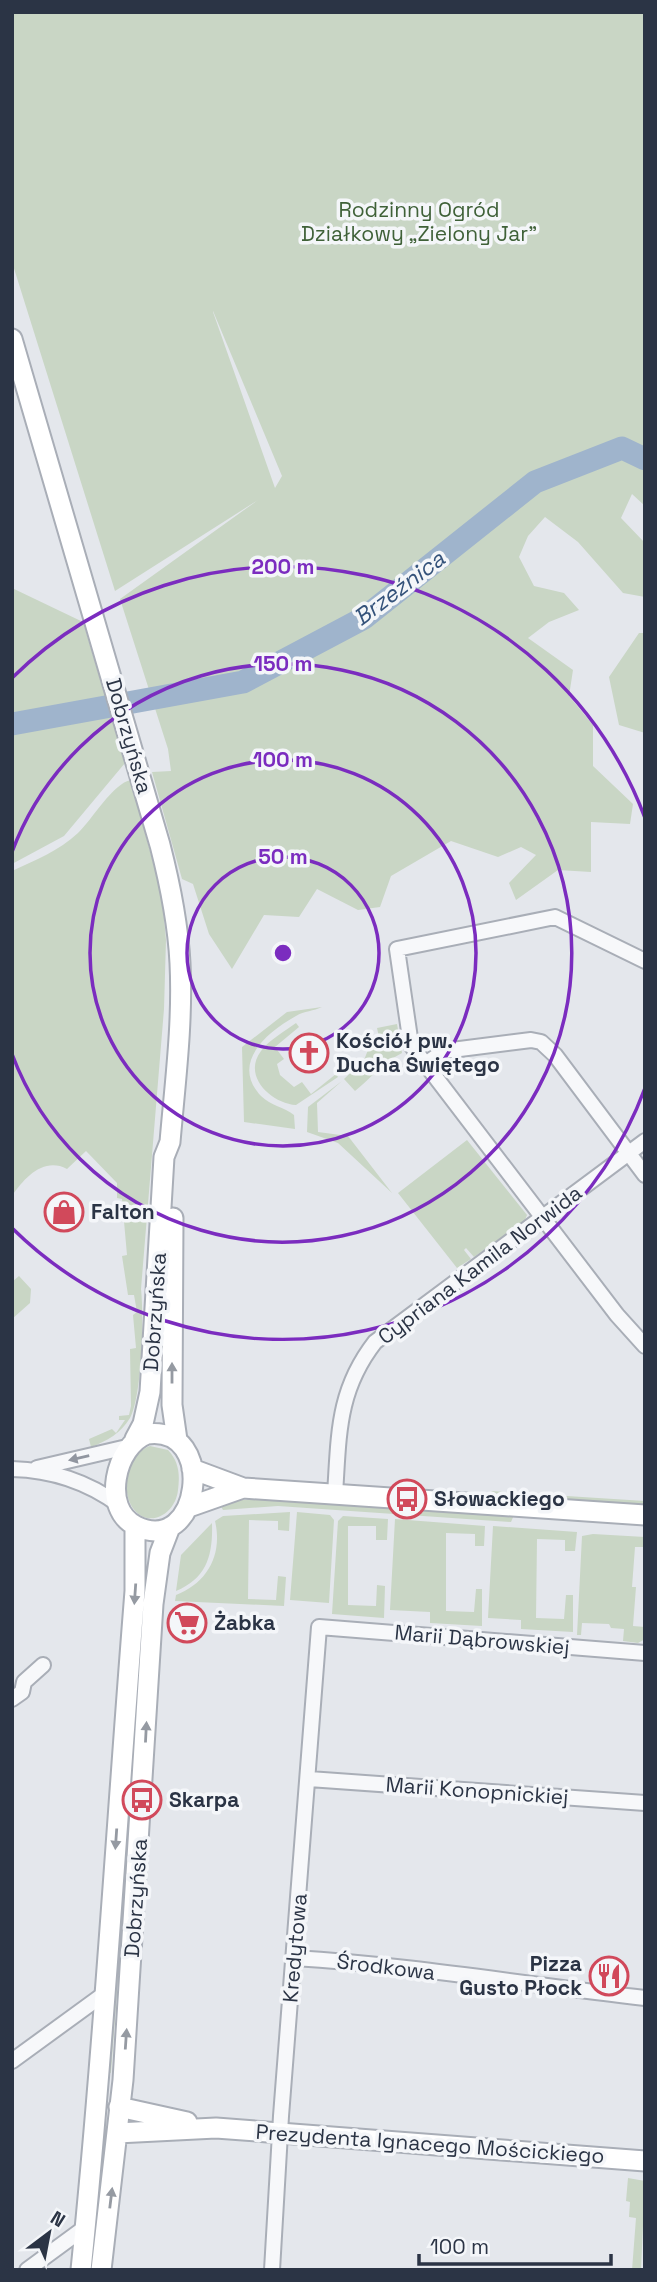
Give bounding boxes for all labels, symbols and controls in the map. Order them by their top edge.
park label: Rodzinny Ogród Działkowy „Zielony Jar” [301,196,537,247]
water label: Brzeźnica [347,543,451,632]
text: 200 m [252,553,314,580]
text: 150 m [254,650,312,677]
street label: Dobrzyńska [100,675,159,797]
text: 100 m [253,746,313,773]
text: 50 m [258,843,308,870]
centre of rings [271,941,295,965]
place label: Kościół pw. Ducha Świętego [336,1027,500,1078]
church icon: Kościół pw. Ducha Świętego [288,1032,330,1074]
street label: Cypriana Kamila Norwida [372,1179,587,1350]
shop icon: Falton [43,1191,85,1233]
place label: Falton [91,1198,155,1225]
street label: Dobrzyńska [137,1252,172,1372]
one-way arrow [167,1361,178,1383]
one-way arrow [68,1453,90,1464]
bus stop icon: Słowackiego [386,1478,428,1520]
place label: Słowackiego [434,1485,565,1512]
one-way arrow [129,1583,140,1605]
supermarket icon: Żabka [166,1602,208,1644]
place label: Żabka [214,1609,275,1636]
street label: Marii Dąbrowskiej [393,1618,571,1661]
one-way arrow [141,1721,152,1743]
street label: Marii Konopnickiej [385,1771,569,1810]
bus stop icon: Skarpa [121,1779,163,1821]
place label: Skarpa [169,1786,239,1813]
one-way arrow [110,1828,121,1850]
street label: Dobrzyńska [118,1838,153,1958]
street label: Kredytowa [276,1892,313,2004]
street label: Środkowa [335,1947,437,1986]
place label: Pizza Gusto Płock [459,1950,582,2001]
restaurant icon: Pizza Gusto Płock [588,1955,630,1997]
one-way arrow [121,2028,132,2050]
street label: Prezydenta Ignacego Mościckiego [255,2118,605,2169]
one-way arrow [105,2187,116,2209]
north arrow [14,2198,84,2268]
text: N [46,2205,70,2233]
scale bar [419,2222,612,2266]
text: 100 m [430,2233,489,2260]

